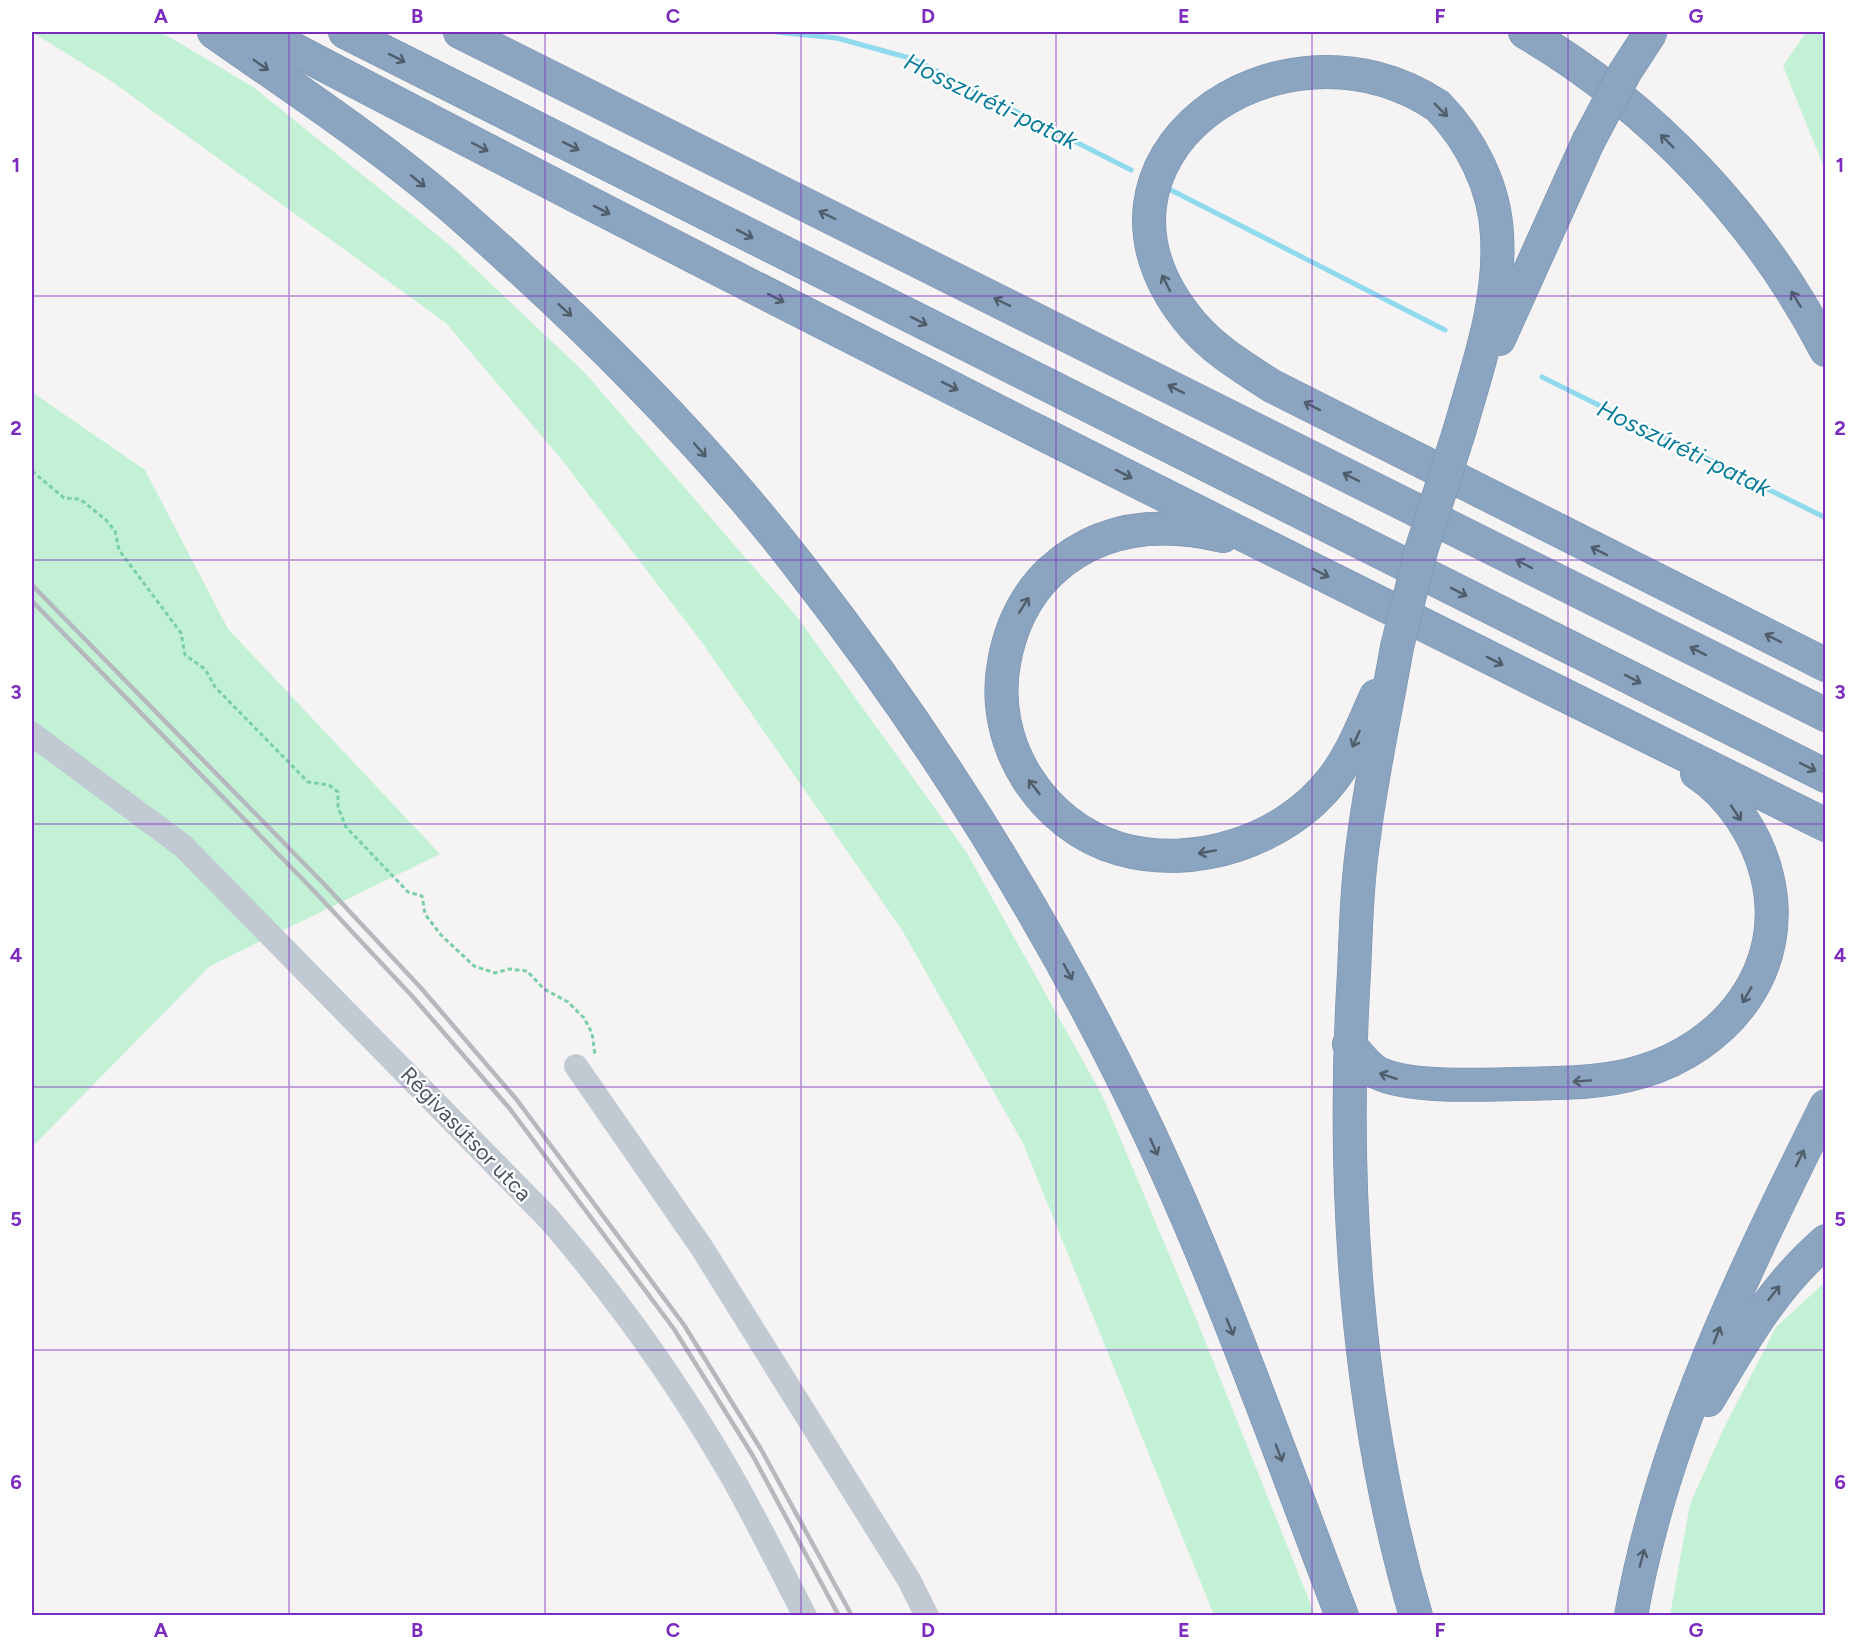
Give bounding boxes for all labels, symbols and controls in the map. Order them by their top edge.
text: A [154,4,169,28]
text: B [411,4,423,28]
text: C [666,4,680,28]
text: D [921,4,935,28]
text: E [1178,4,1190,28]
text: F [1434,4,1446,28]
text: G [1689,4,1704,28]
water label: Hosszúréti-patak [900,47,1084,156]
one-way arrow [387,53,405,64]
one-way arrow [253,59,269,71]
one-way arrow [1434,102,1449,117]
one-way arrow [1660,133,1675,148]
one-way arrow [562,140,580,152]
one-way arrow [470,142,488,153]
text: 1 [12,153,20,177]
text: 1 [1836,153,1844,177]
one-way arrow [410,174,426,187]
one-way arrow [592,205,610,216]
one-way arrow [819,209,837,220]
one-way arrow [736,228,754,240]
one-way arrow [1160,275,1172,293]
one-way arrow [1790,291,1802,308]
one-way arrow [766,293,784,304]
one-way arrow [994,296,1011,308]
one-way arrow [557,303,572,317]
one-way arrow [910,316,928,328]
one-way arrow [940,381,958,392]
one-way arrow [1168,383,1186,394]
water label: Hosszúréti-patak [1593,394,1777,503]
one-way arrow [1304,400,1322,412]
text: 2 [10,416,22,440]
text: 2 [1834,416,1846,440]
one-way arrow [693,442,707,457]
one-way arrow [1114,469,1132,480]
one-way arrow [1342,470,1360,482]
one-way arrow [1590,544,1608,556]
one-way arrow [1515,557,1533,569]
one-way arrow [1311,568,1329,580]
one-way arrow [1450,587,1468,599]
one-way arrow [1019,597,1031,614]
one-way arrow [1765,632,1783,644]
one-way arrow [1690,645,1708,656]
one-way arrow [1486,655,1504,667]
one-way arrow [1624,674,1642,686]
text: 3 [10,680,22,704]
text: 3 [1834,680,1846,704]
one-way arrow [1350,730,1362,748]
one-way arrow [1798,761,1816,773]
one-way arrow [1028,780,1041,796]
one-way arrow [1731,804,1743,821]
one-way arrow [1198,846,1218,857]
text: 4 [10,943,23,967]
text: 4 [1834,943,1847,967]
one-way arrow [1063,963,1074,981]
one-way arrow [1741,986,1753,1003]
street label: Régivasútsor utca [395,1061,537,1207]
one-way arrow [1379,1070,1398,1081]
one-way arrow [1572,1075,1592,1086]
one-way arrow [1149,1138,1161,1156]
one-way arrow [1795,1150,1806,1168]
text: 5 [10,1207,22,1231]
text: 5 [1834,1207,1846,1231]
one-way arrow [1768,1285,1781,1301]
one-way arrow [1225,1317,1236,1336]
one-way arrow [1712,1326,1723,1345]
one-way arrow [1275,1443,1286,1462]
text: 6 [10,1470,22,1494]
text: 6 [1834,1470,1846,1494]
one-way arrow [1637,1549,1648,1568]
text: A [154,1618,169,1642]
text: B [411,1618,423,1642]
text: C [666,1618,680,1642]
text: D [921,1618,935,1642]
text: E [1178,1618,1190,1642]
text: F [1434,1618,1446,1642]
text: G [1689,1618,1704,1642]

